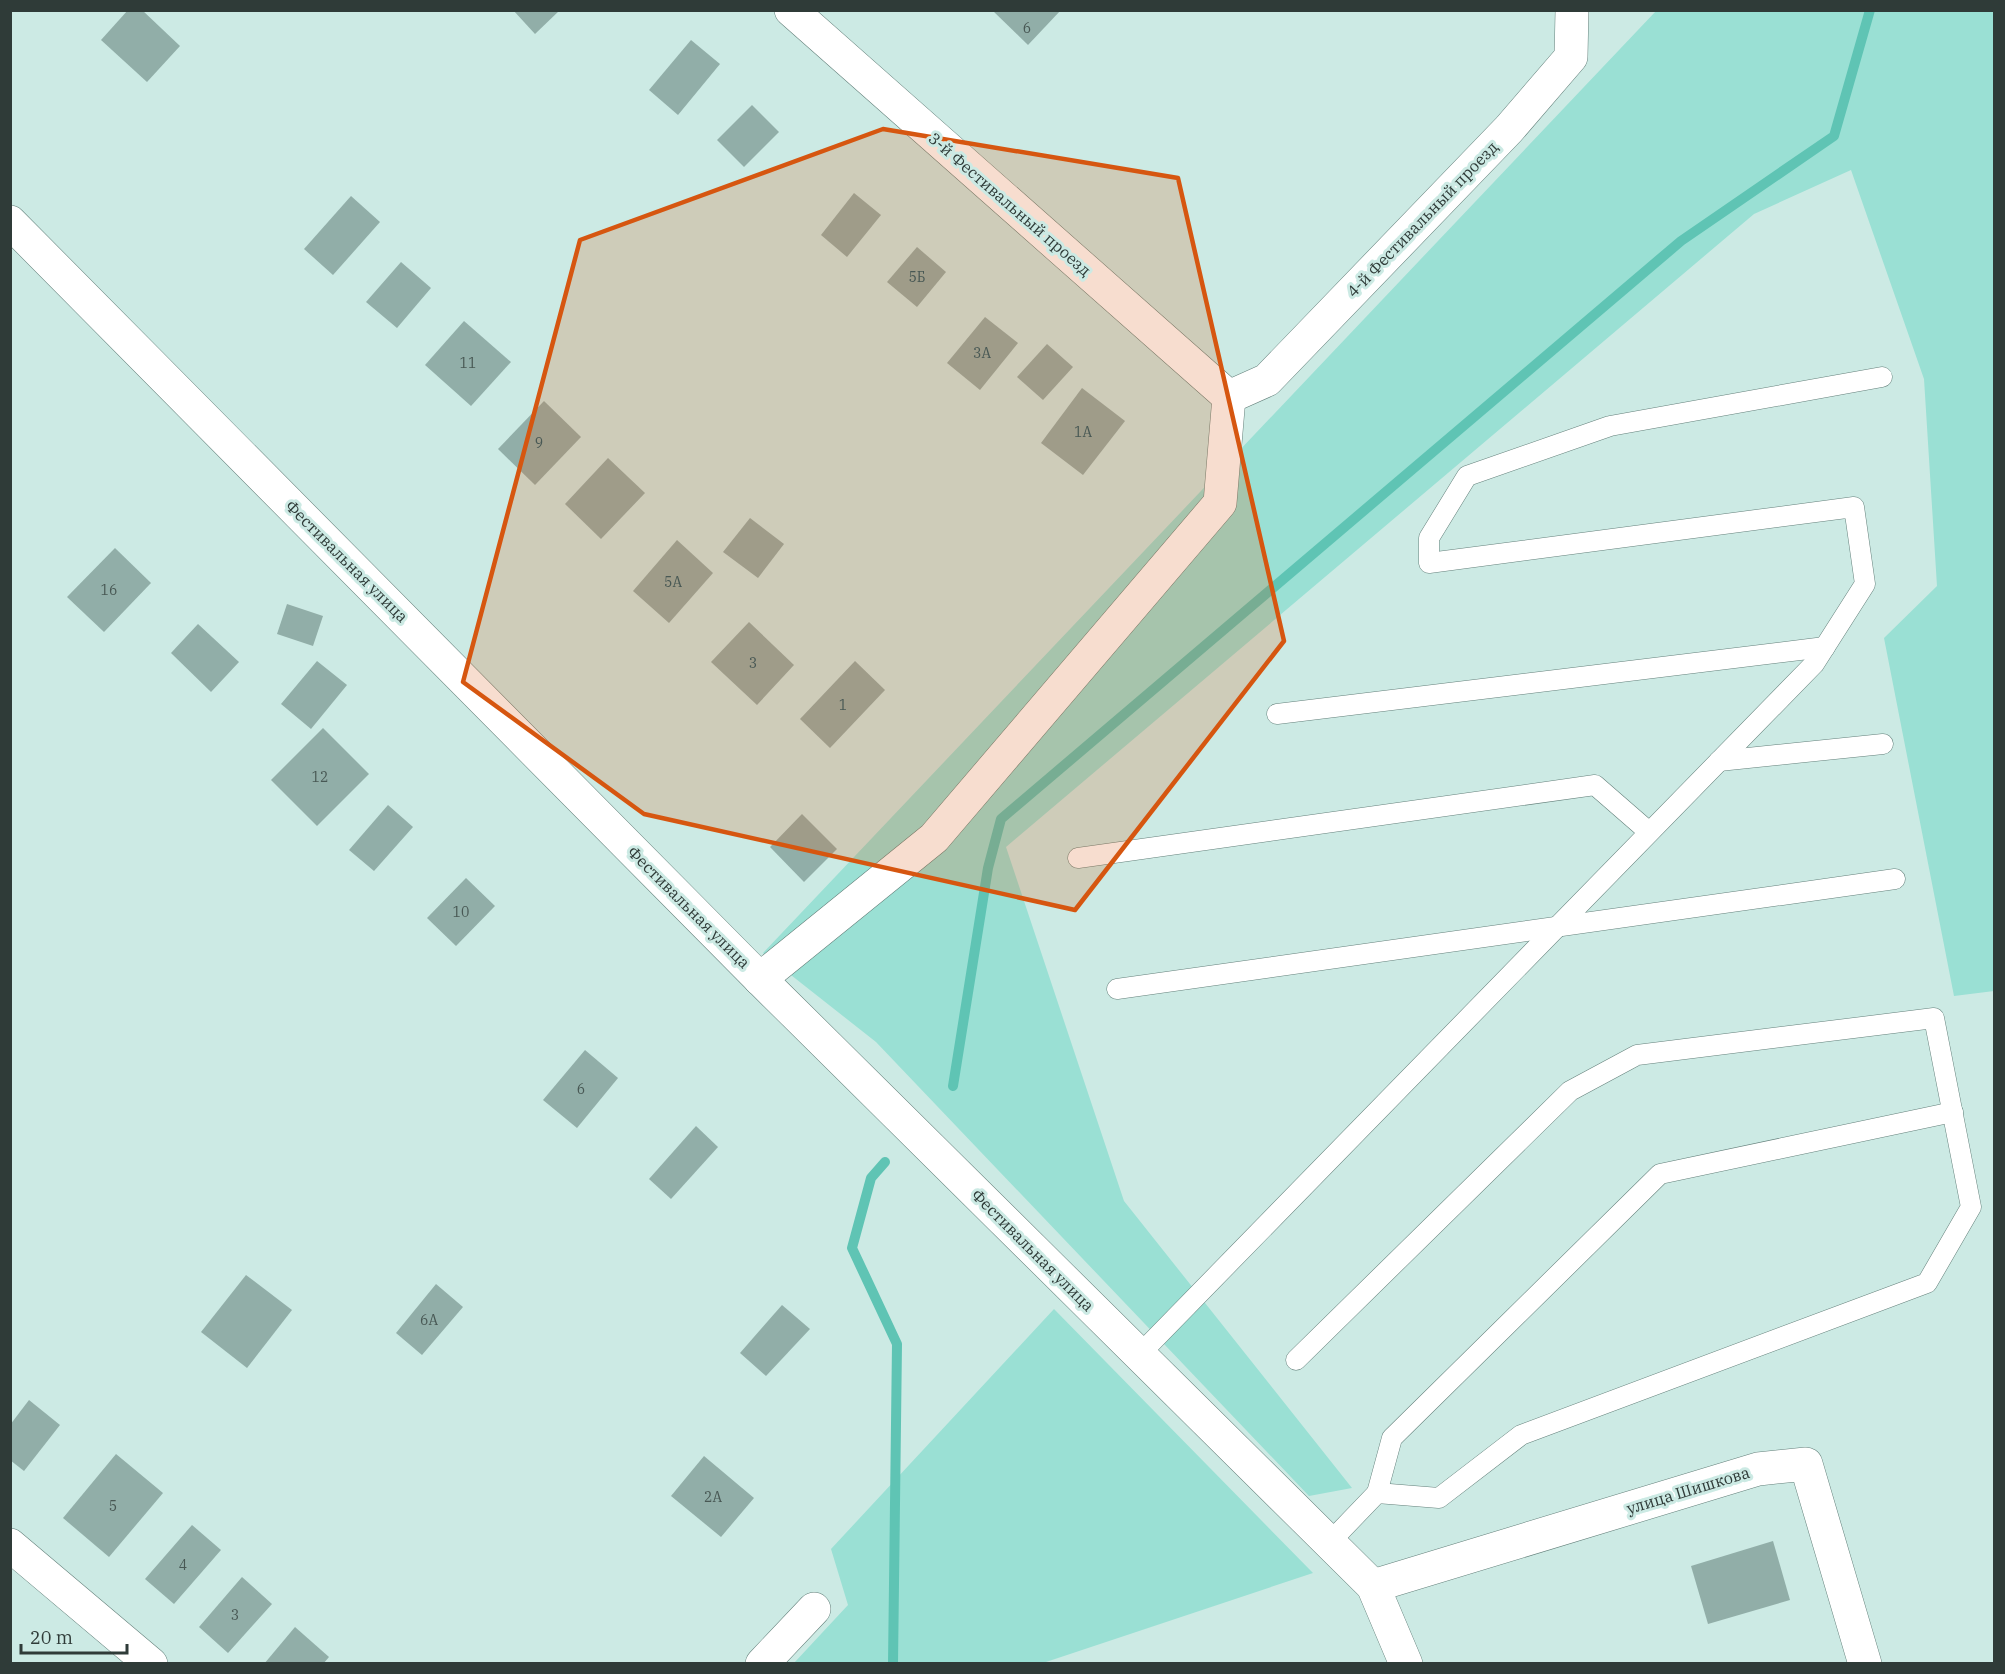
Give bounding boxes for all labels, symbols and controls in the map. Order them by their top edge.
house number: 6 [1023,19,1031,37]
street label: 3-й Фестивальный проезд [925,128,1096,280]
street label: 4-й Фестивальный проезд [1342,137,1502,301]
house number: 5Б [908,268,926,286]
house number: 3А [973,344,991,362]
house number: 11 [460,354,476,372]
house number: 1А [1074,423,1092,441]
house number: 9 [535,434,543,452]
street label: Фестивальная улица [282,496,413,627]
house number: 5А [664,573,682,591]
house number: 16 [101,581,117,599]
house number: 3 [749,654,757,672]
house number: 1 [839,696,847,714]
house number: 12 [312,768,328,786]
street label: Фестивальная улица [624,842,755,973]
house number: 10 [453,903,469,921]
house number: 6 [577,1080,585,1098]
street label: Фестивальная улица [968,1185,1099,1316]
house number: 6А [420,1311,438,1329]
street label: улица Шишкова [1624,1462,1752,1518]
house number: 2А [704,1488,722,1506]
house number: 5 [109,1497,117,1515]
house number: 4 [179,1556,187,1574]
house number: 3 [231,1606,239,1624]
scale bar [21,1617,128,1655]
text: 20 m [30,1626,73,1649]

